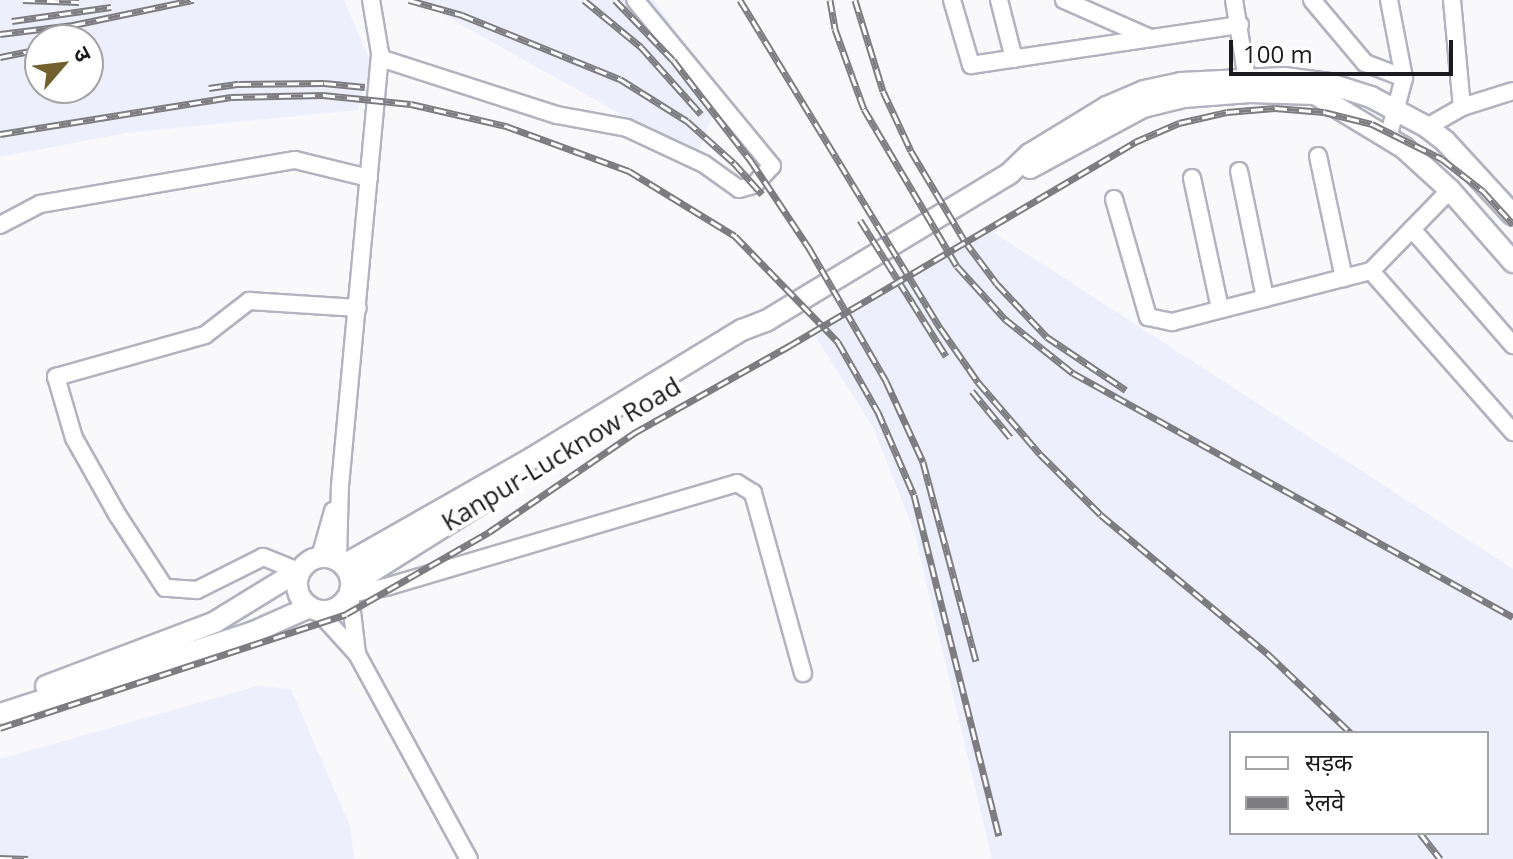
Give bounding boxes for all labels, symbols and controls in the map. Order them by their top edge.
north arrow [24,24,104,104]
scale bar [1233,24,1457,74]
text: 100 m [1243,37,1313,70]
text: उ [67,41,100,66]
street label: Kanpur-Lucknow Road [436,370,686,538]
legend [1229,731,1489,835]
text: सड़क [1305,745,1353,778]
text: रेलवे [1305,785,1344,818]

